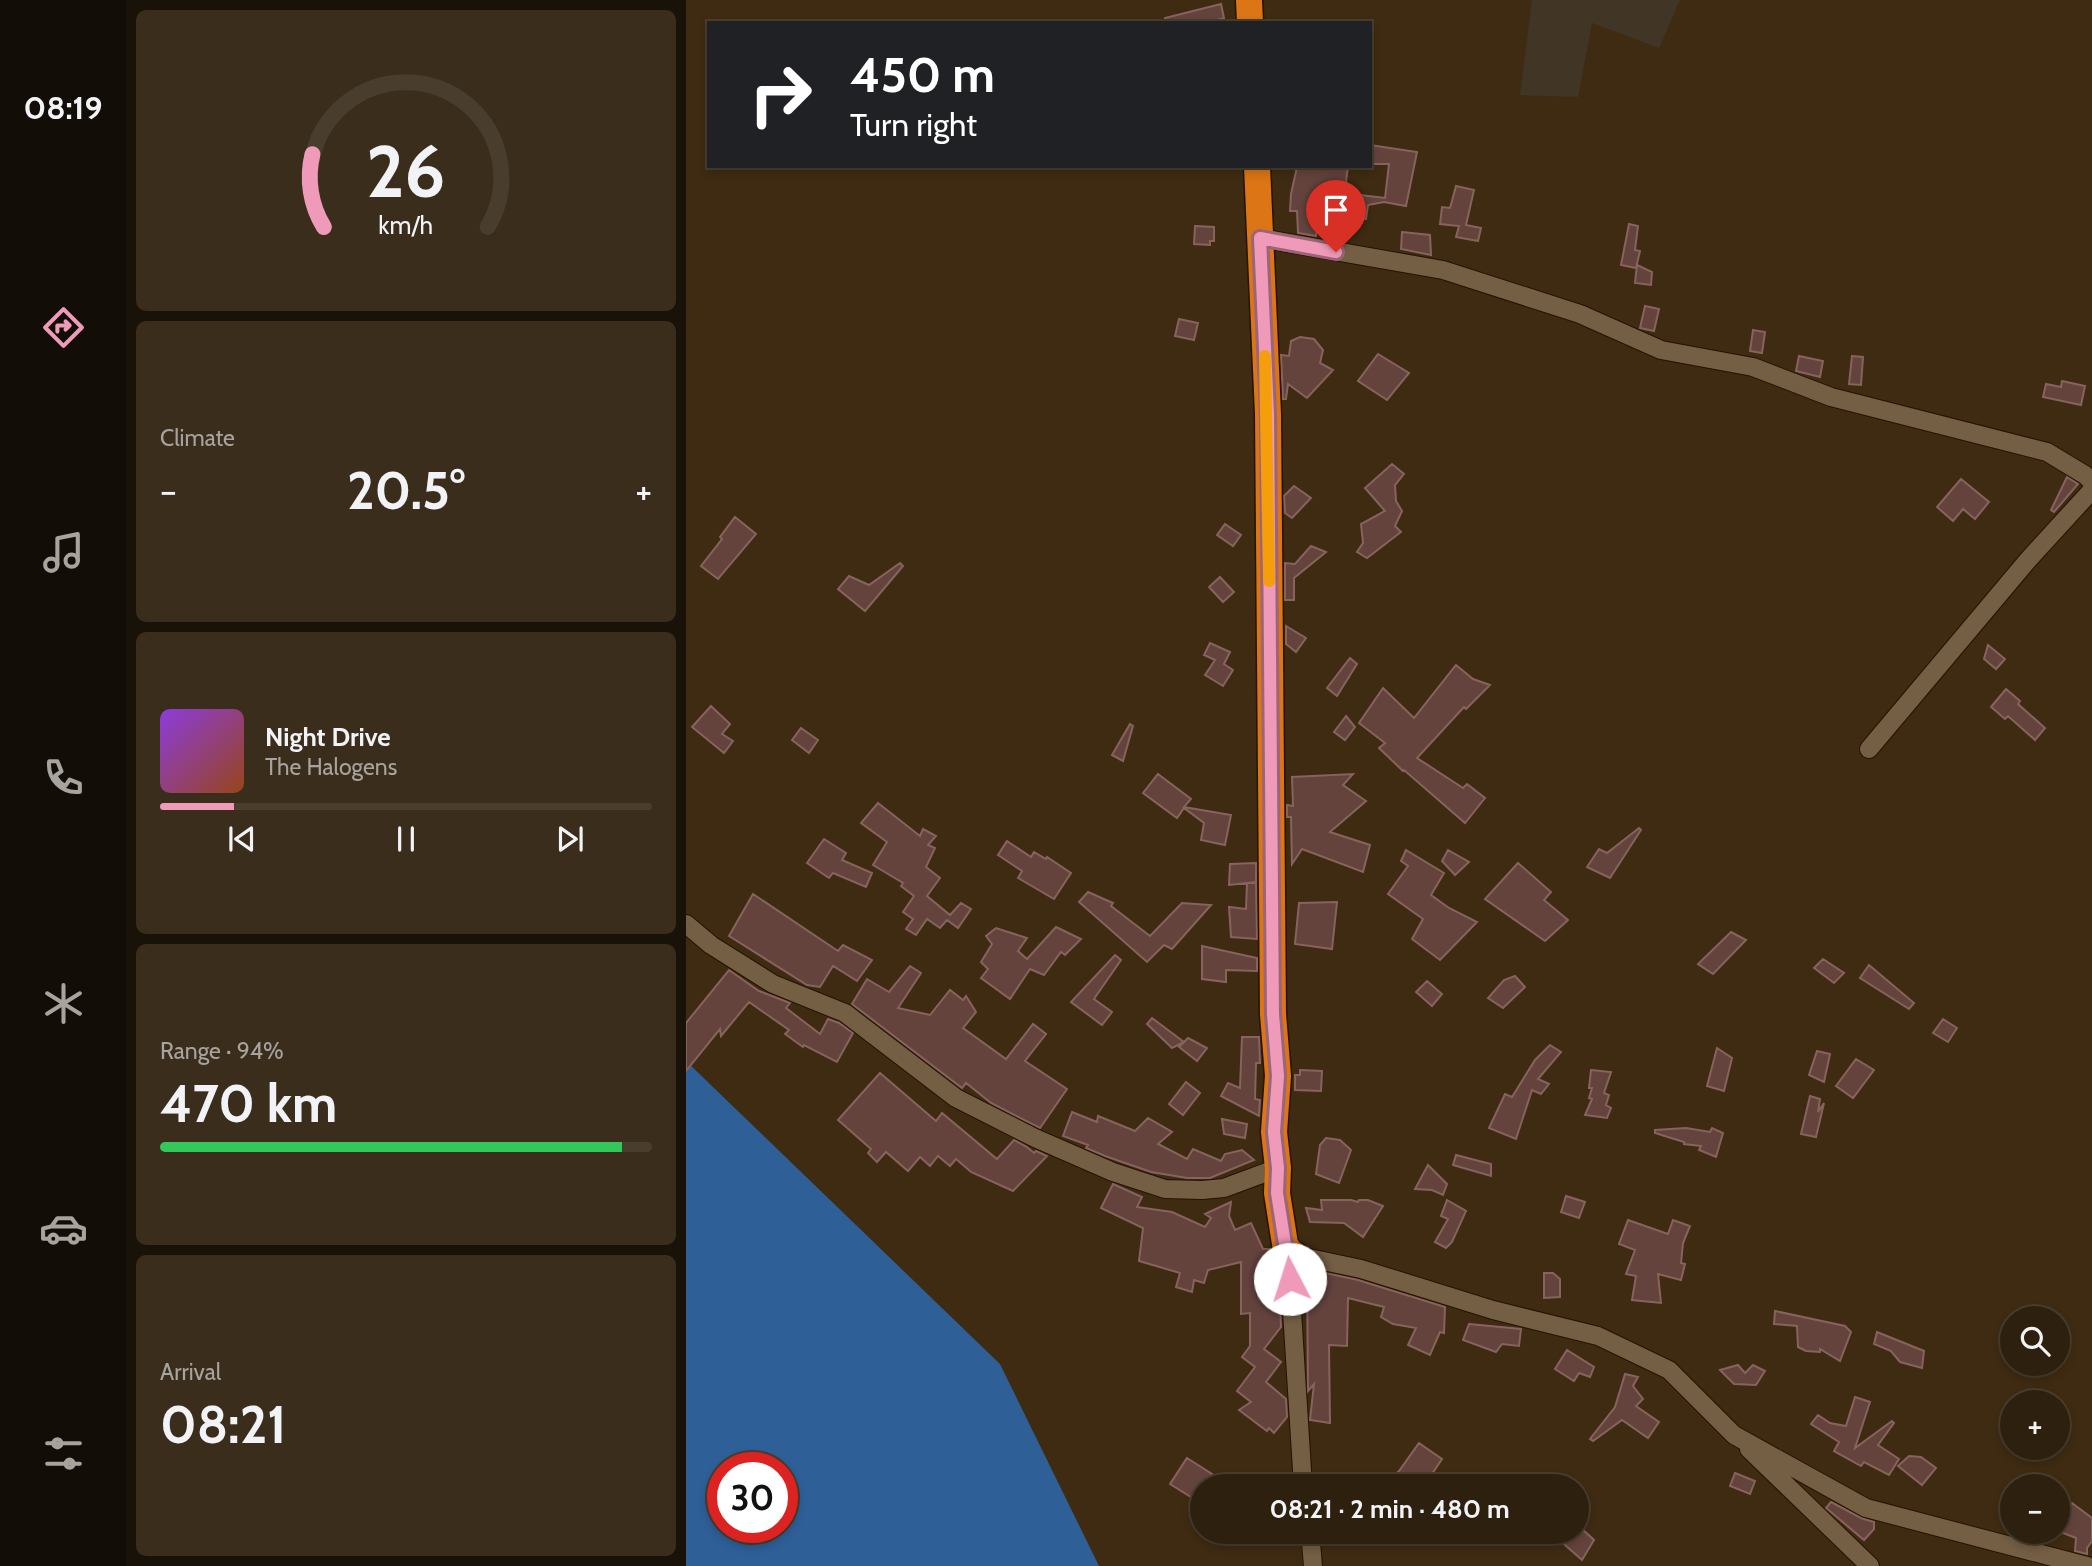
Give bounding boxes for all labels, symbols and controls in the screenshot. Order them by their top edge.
text: 450 m [850,45,995,104]
icon: right [735,49,826,140]
text: 08:19 [24,88,102,127]
text: Turn right [850,105,977,144]
text: 26 [366,127,446,215]
pin [1306,180,1366,252]
icon: arrive [1317,191,1355,229]
text: km/h [379,209,433,239]
icon: directions [39,303,88,352]
text: Climate [160,424,235,452]
text: 20.5° [347,459,465,522]
text: − [160,467,177,514]
text: + [635,467,652,514]
icon: music [39,528,88,577]
text: Night Drive [265,721,391,753]
icon: phone [39,753,88,802]
text: The Halogens [265,753,397,781]
icon: previous [223,820,261,858]
icon: pause [387,820,425,858]
icon: next [551,820,589,858]
icon: climate [39,979,88,1028]
text: Range · 94% [160,1037,284,1065]
text: 470 km [160,1072,337,1135]
icon: car [39,1204,88,1253]
position arrow [1253,1242,1327,1316]
map controls [2000,1306,2070,1544]
button: search [2000,1306,2070,1376]
text: Arrival [160,1358,221,1386]
button: + [2000,1390,2070,1460]
text: 08:21 [160,1393,286,1456]
icon: filters [39,1429,88,1478]
speed limit sign: 30 [707,1452,798,1543]
button: − [2000,1474,2070,1544]
text: 08:21 · 2 min · 480 m [1269,1493,1510,1525]

